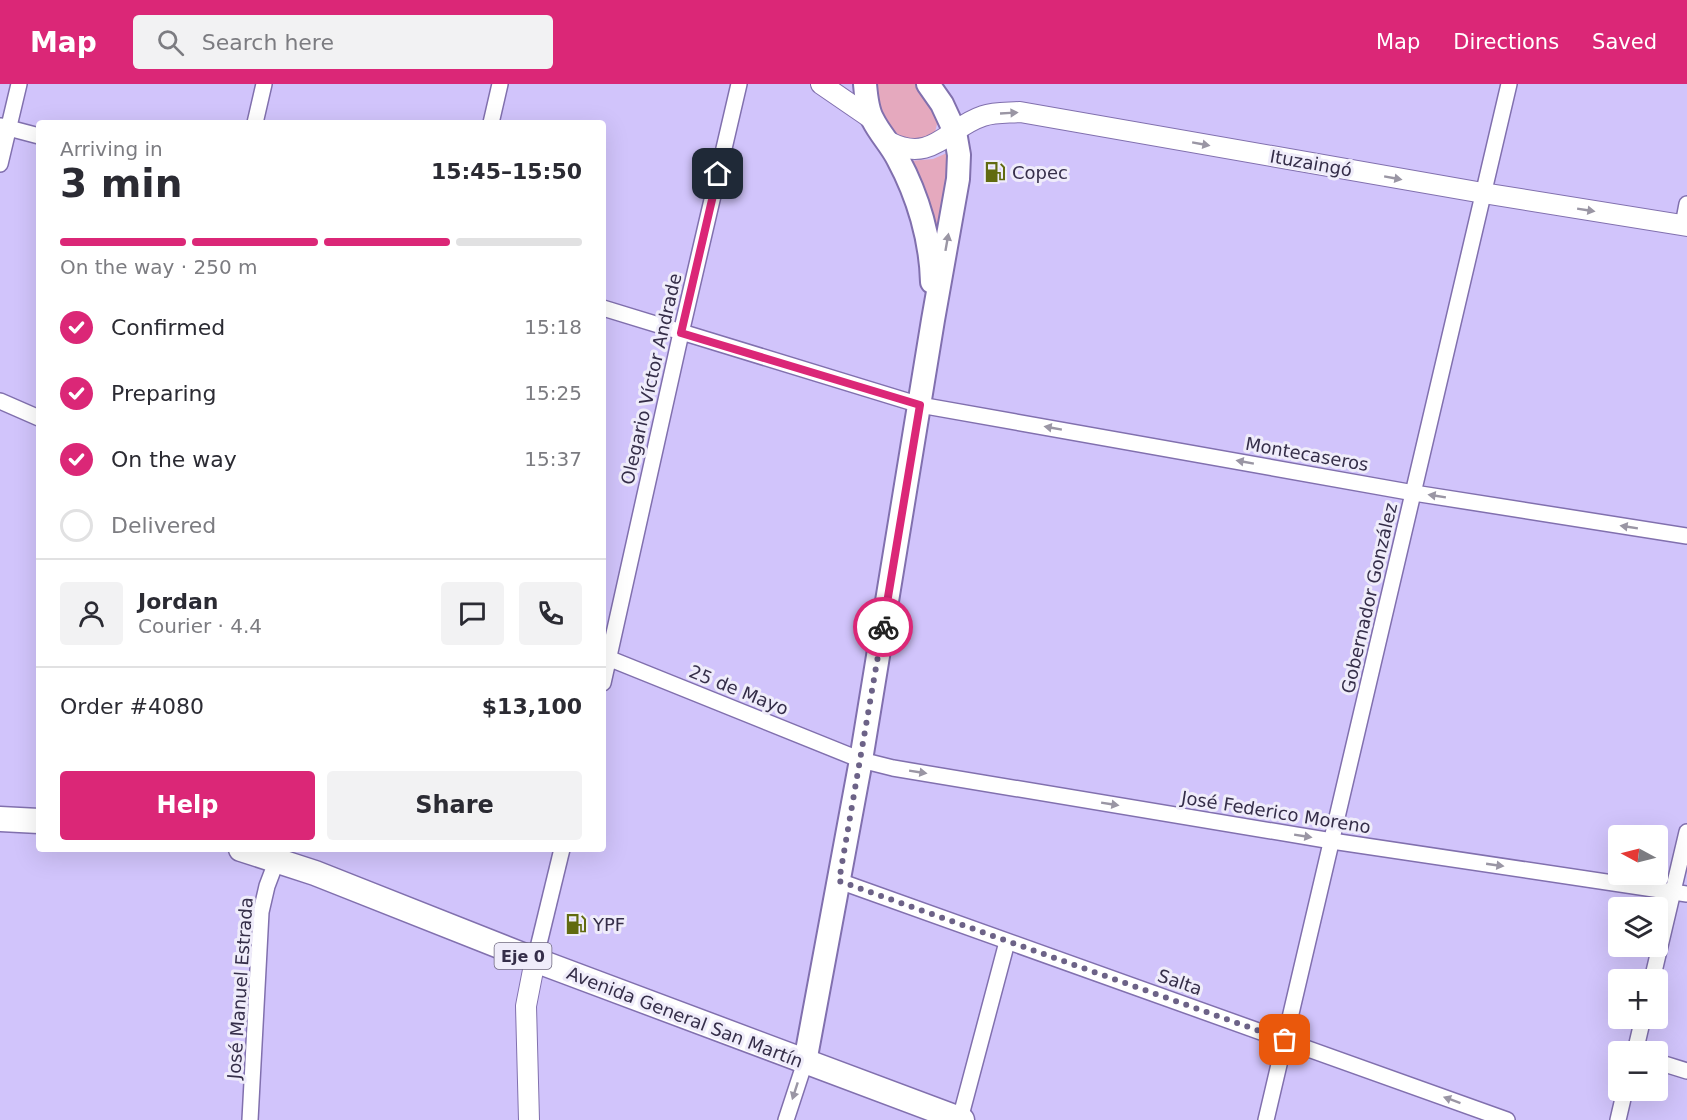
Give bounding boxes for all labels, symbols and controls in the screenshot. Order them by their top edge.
search box [133,15,553,69]
text: Map [30,26,97,59]
icon: search [154,26,187,59]
text: Search here [202,30,334,55]
text: Map [1376,30,1420,54]
text: Directions [1453,30,1559,54]
text: Saved [1592,30,1657,54]
one-way arrow [999,108,1018,117]
text: Arriving in [60,137,163,161]
one-way arrow [1192,140,1211,149]
street label: Ituzaingó [1268,145,1354,181]
pin [692,148,743,199]
icon: home [701,157,734,190]
text: 15:45–15:50 [431,159,582,184]
fuel station icon: Copec [983,160,1007,184]
text: 3 min [60,161,182,206]
place label: Copec [1012,162,1068,183]
one-way arrow [1384,173,1403,182]
one-way arrow [1576,205,1595,214]
one-way arrow [943,232,952,251]
text: On the way · 250 m [60,255,258,279]
street label: Olegario Víctor Andrade [616,271,686,487]
icon: check [60,311,93,344]
text: Confirmed [111,315,225,340]
text: 15:18 [524,315,582,339]
icon: check [60,377,93,410]
text: Preparing [111,381,217,406]
text: 15:25 [524,381,582,405]
one-way arrow [1043,423,1062,432]
street label: Montecaseros [1244,433,1370,475]
icon: check [60,443,93,476]
text: On the way [111,447,237,472]
text: 15:37 [524,447,582,471]
one-way arrow [1235,458,1254,467]
one-way arrow [1427,492,1446,501]
street label: Gobernador González [1337,501,1401,695]
text: Delivered [111,513,216,538]
one-way arrow [1620,523,1639,532]
button: person [60,582,123,645]
button: chat [441,582,504,645]
button: phone [519,582,582,645]
text: Jordan [138,589,218,614]
courier [853,597,913,657]
icon: bike [867,611,900,644]
text: Courier · 4.4 [138,614,262,638]
street label: 25 de Mayo [686,661,792,719]
text: Order #4080 [60,694,204,719]
text: $13,100 [482,694,582,719]
one-way arrow [909,768,928,777]
button: Help [60,771,315,840]
button: Share [327,771,582,840]
street label: José Federico Moreno [1179,786,1372,837]
one-way arrow [1101,800,1120,809]
north arrow [1608,825,1668,885]
map controls [1608,825,1668,1101]
one-way arrow [1293,832,1312,841]
one-way arrow [1486,861,1505,870]
street label: José Manuel Estrada [223,896,257,1081]
button: layers [1608,897,1668,957]
fuel station icon: YPF [564,912,588,936]
place label: YPF [592,914,625,935]
road number: Eje 0 [494,943,552,969]
street label: Avenida General San Martín [564,962,806,1072]
street label: Salta [1155,965,1205,999]
button: + [1608,969,1668,1029]
pin [1259,1014,1310,1065]
icon: bag [1268,1023,1301,1056]
button: − [1608,1041,1668,1101]
one-way arrow [790,1082,799,1100]
one-way arrow [1443,1095,1461,1104]

